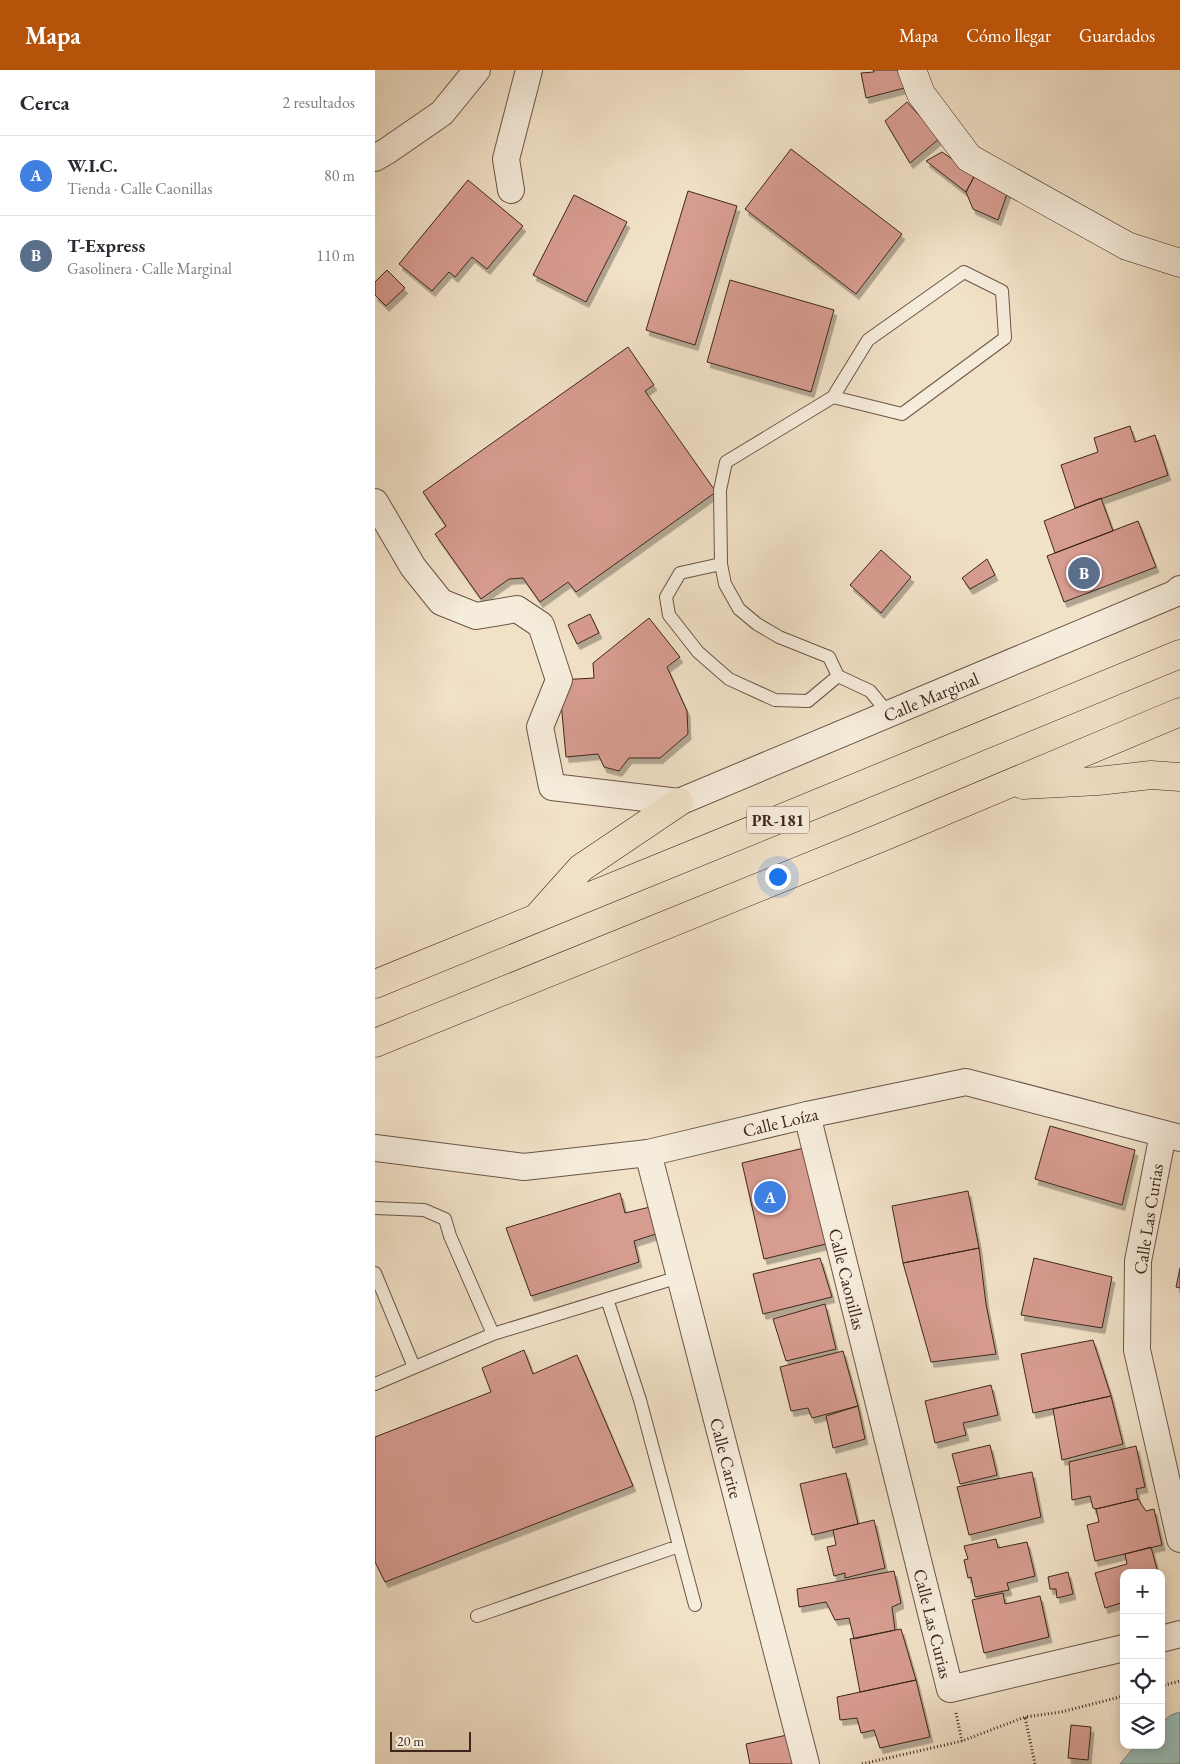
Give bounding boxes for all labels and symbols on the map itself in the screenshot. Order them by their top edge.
pin: B [1068,554,1100,592]
street label: Calle Marginal [879,666,982,726]
road number: PR-181 [747,806,809,834]
your location [765,864,791,890]
street label: Calle Loíza [740,1101,821,1142]
street label: Calle Las Curias [1128,1162,1168,1276]
pin: A [754,1178,786,1216]
street label: Calle Caonillas [824,1226,872,1332]
street label: Calle Carite [705,1415,748,1501]
street label: Calle Las Curias [909,1566,958,1681]
scale bar [390,1729,471,1752]

